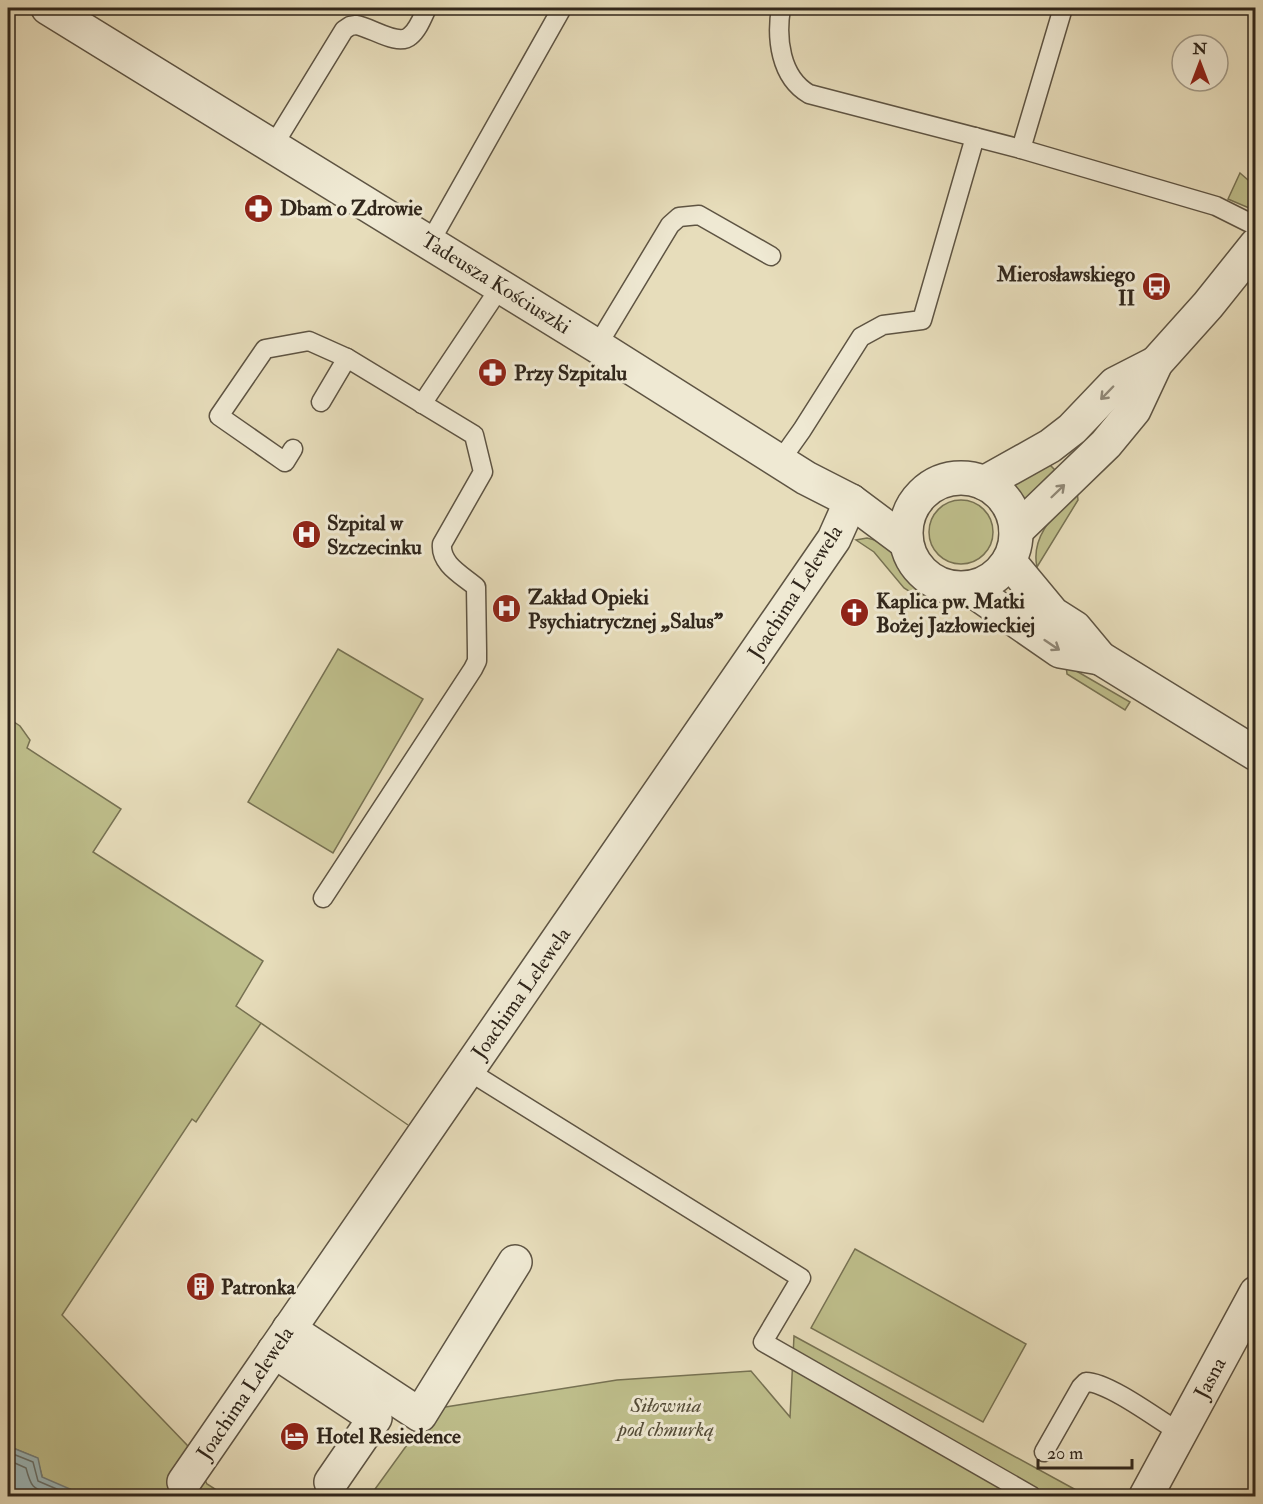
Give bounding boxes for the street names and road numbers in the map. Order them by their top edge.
street label: Tadeusza Kościuszki [416,226,576,341]
street label: Joachima Lelewela [741,520,849,665]
street label: Joachima Lelewela [465,922,577,1065]
street label: Joachima Lelewela [190,1321,300,1466]
street label: Jasna [1188,1352,1233,1405]

